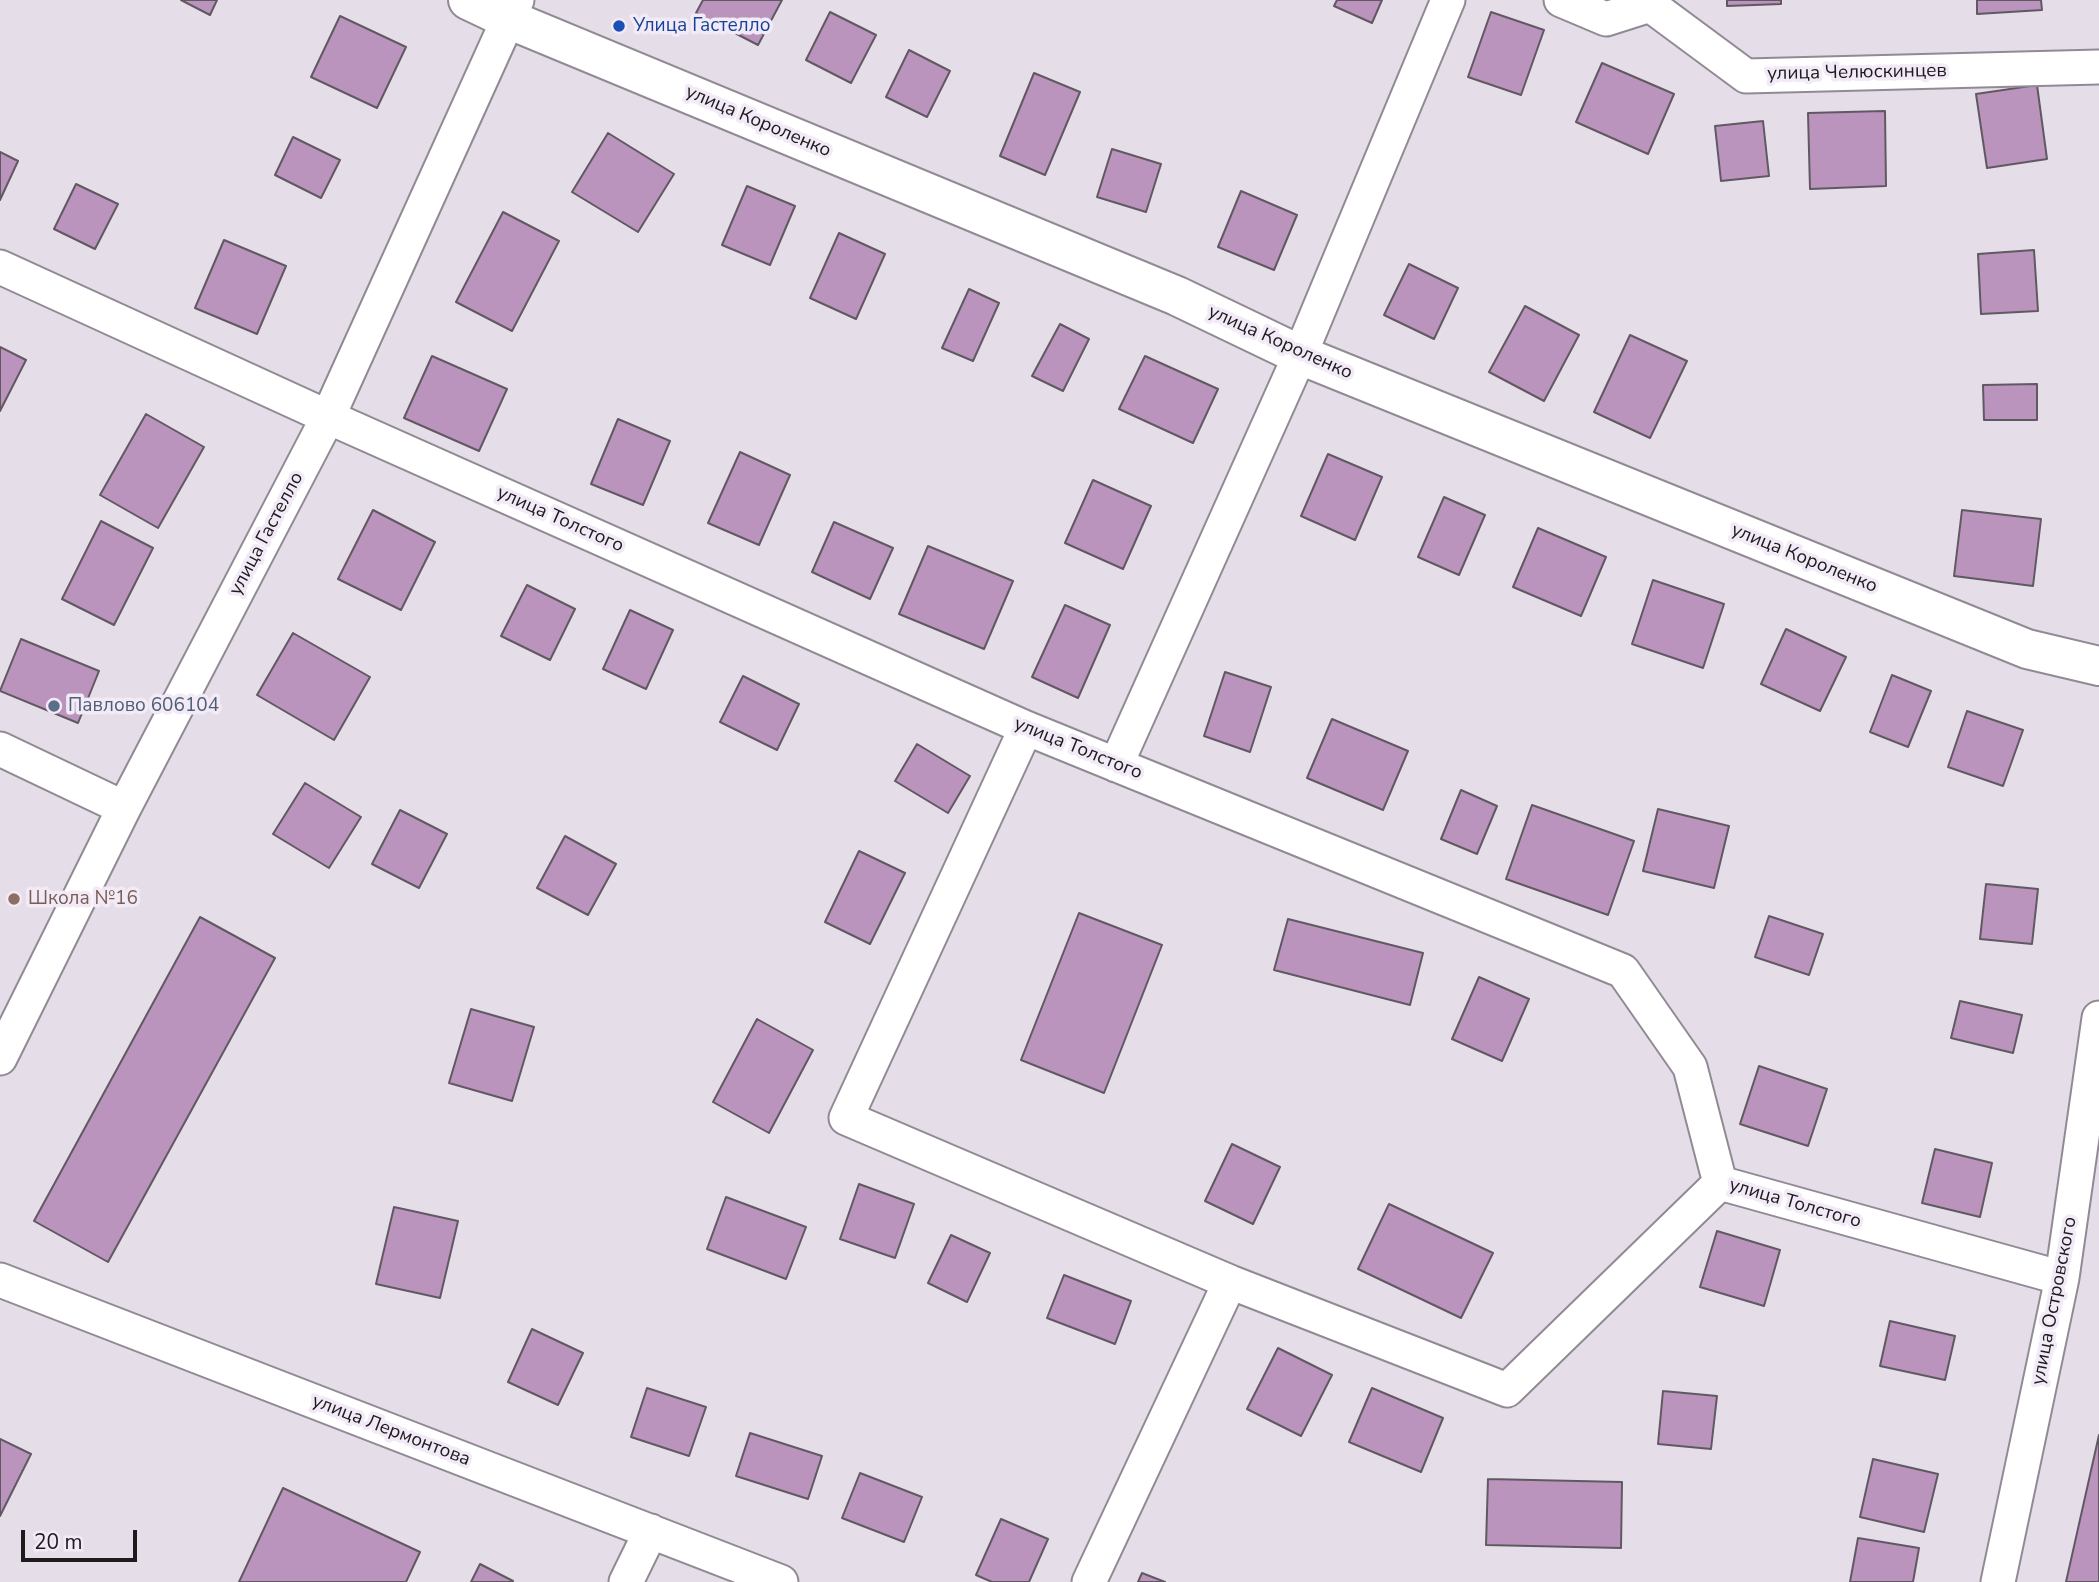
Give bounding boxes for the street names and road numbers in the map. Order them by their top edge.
street label: улица Челюскинцев [1767,60,1947,86]
street label: улица Короленко [682,81,834,163]
street label: улица Короленко [1204,301,1356,385]
street label: улица Гастелло [225,469,309,599]
street label: улица Толстого [493,482,627,558]
street label: улица Короленко [1728,519,1880,599]
street label: улица Толстого [1010,713,1146,785]
street label: улица Толстого [1726,1174,1864,1234]
street label: улица Островского [2027,1215,2083,1387]
street label: улица Лермонтова [309,1390,473,1472]

